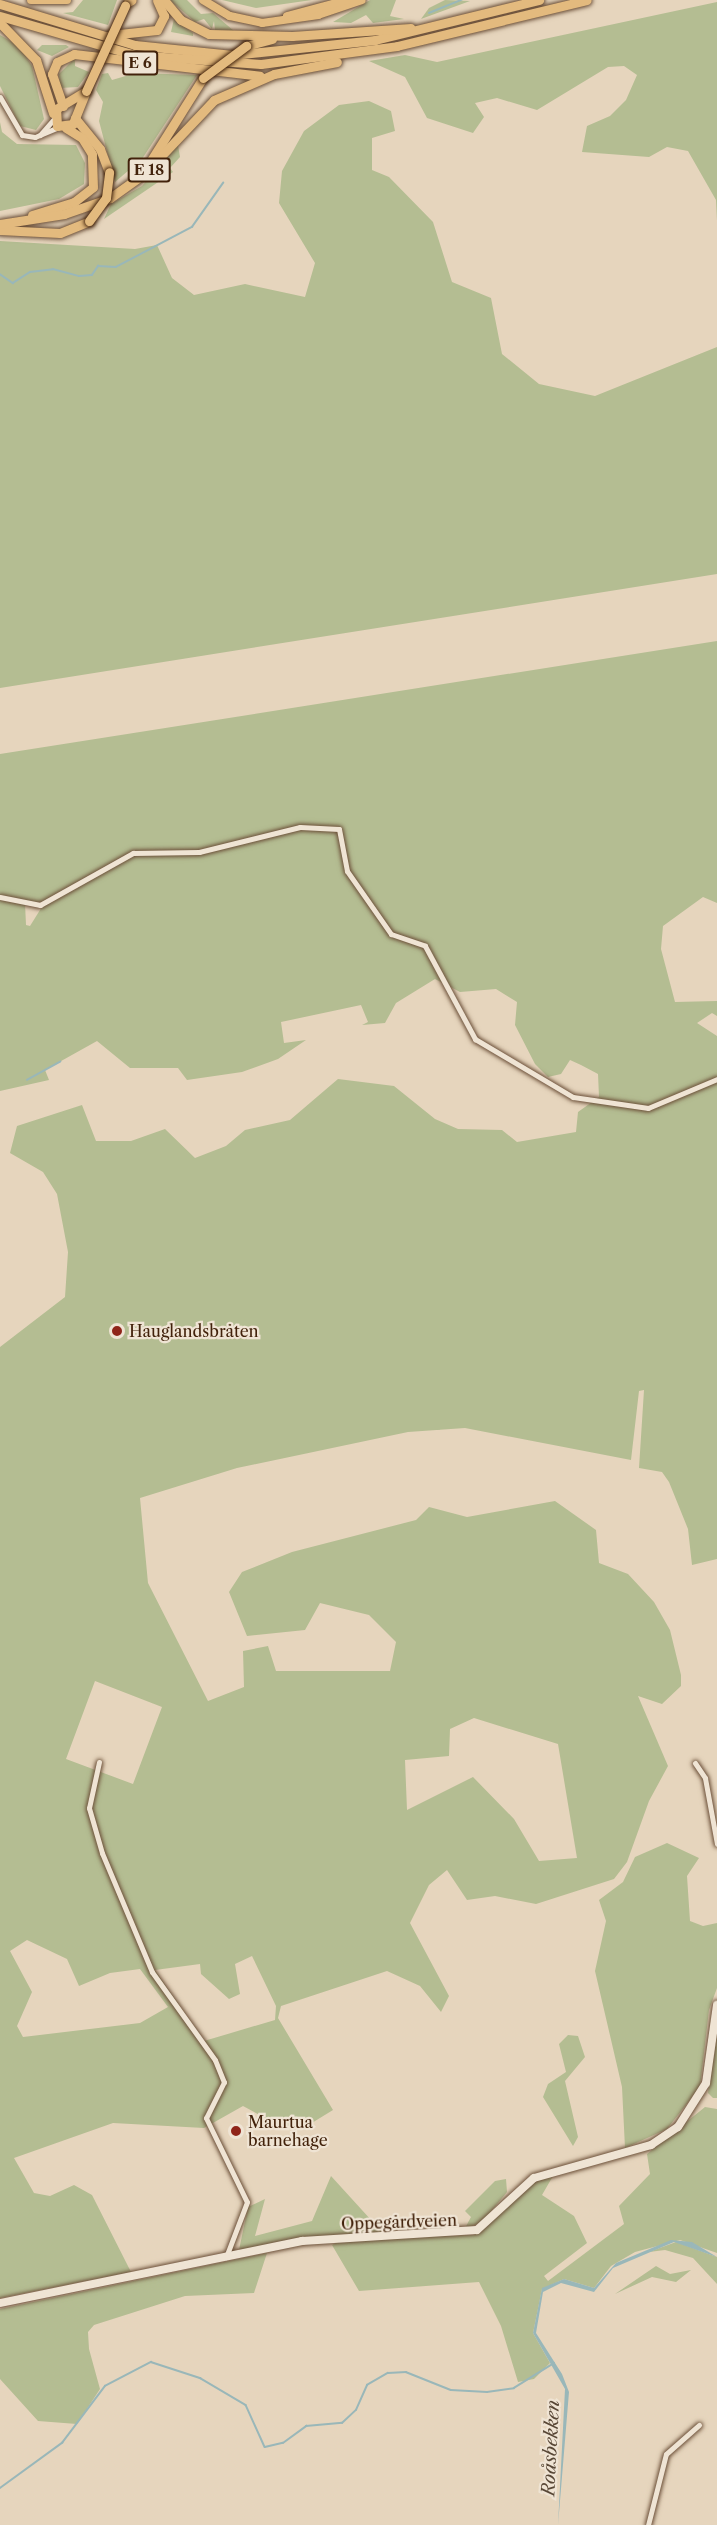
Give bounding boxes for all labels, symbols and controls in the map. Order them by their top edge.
road number: E 6 [122,51,158,75]
road number: E 18 [126,158,172,182]
place label: Hauglandsbråten [129,1321,259,1341]
marker: Hauglandsbråten [110,1324,124,1338]
place label: Maurtua barnehage [248,2112,328,2150]
marker: Maurtua barnehage [229,2124,243,2138]
street label: Oppegårdveien [341,2210,457,2234]
water label: Roåsbekken [538,2400,564,2496]

